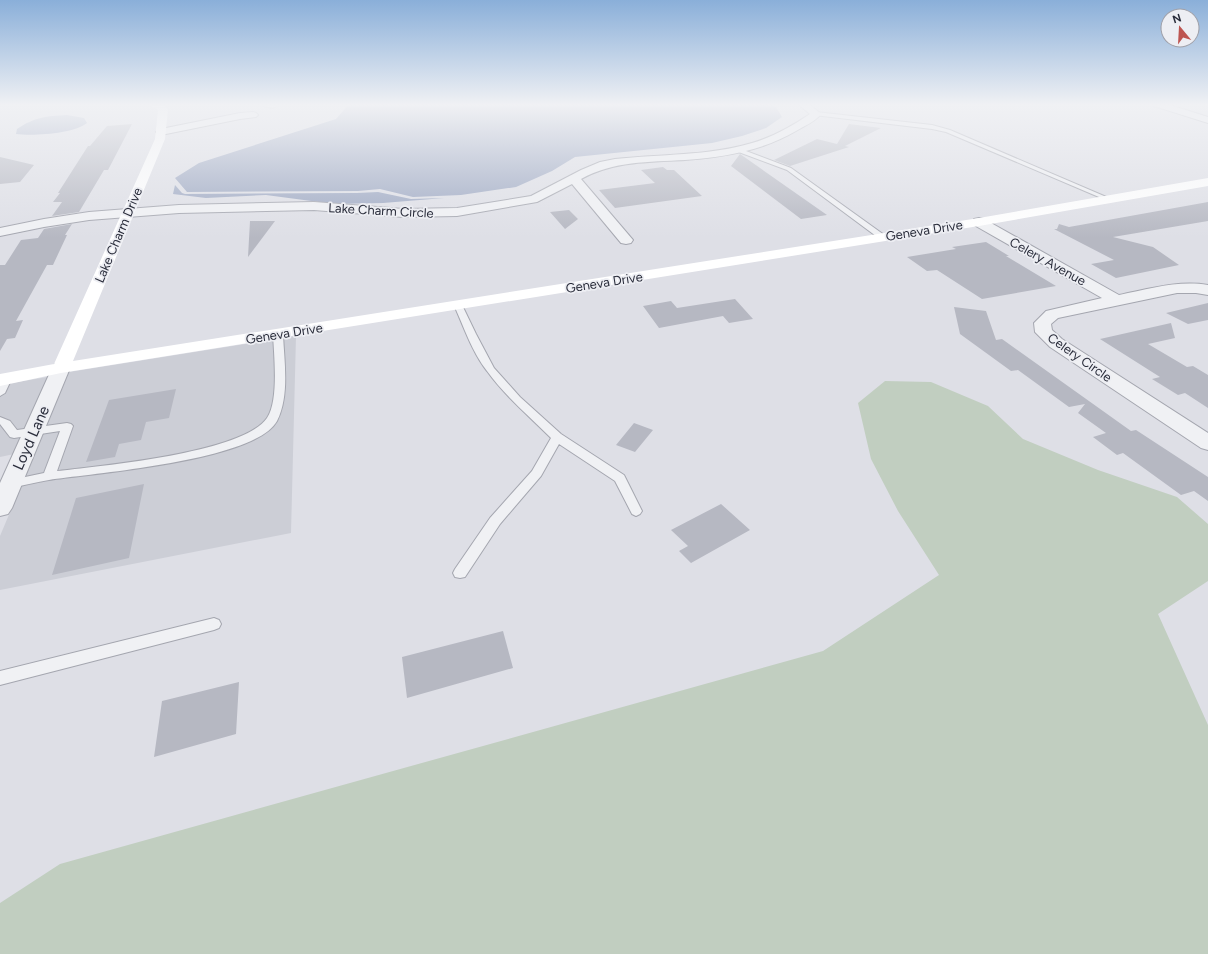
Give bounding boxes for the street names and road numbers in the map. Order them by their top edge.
street label: Lake Charm Drive [92,185,145,285]
street label: Lake Charm Circle [328,200,434,221]
street label: Geneva Drive [885,217,964,244]
street label: Celery Avenue [1007,234,1088,289]
street label: Geneva Drive [565,269,644,296]
street label: Geneva Drive [245,320,324,347]
street label: Celery Circle [1045,330,1115,385]
street label: Loyd Lane [9,403,53,473]

